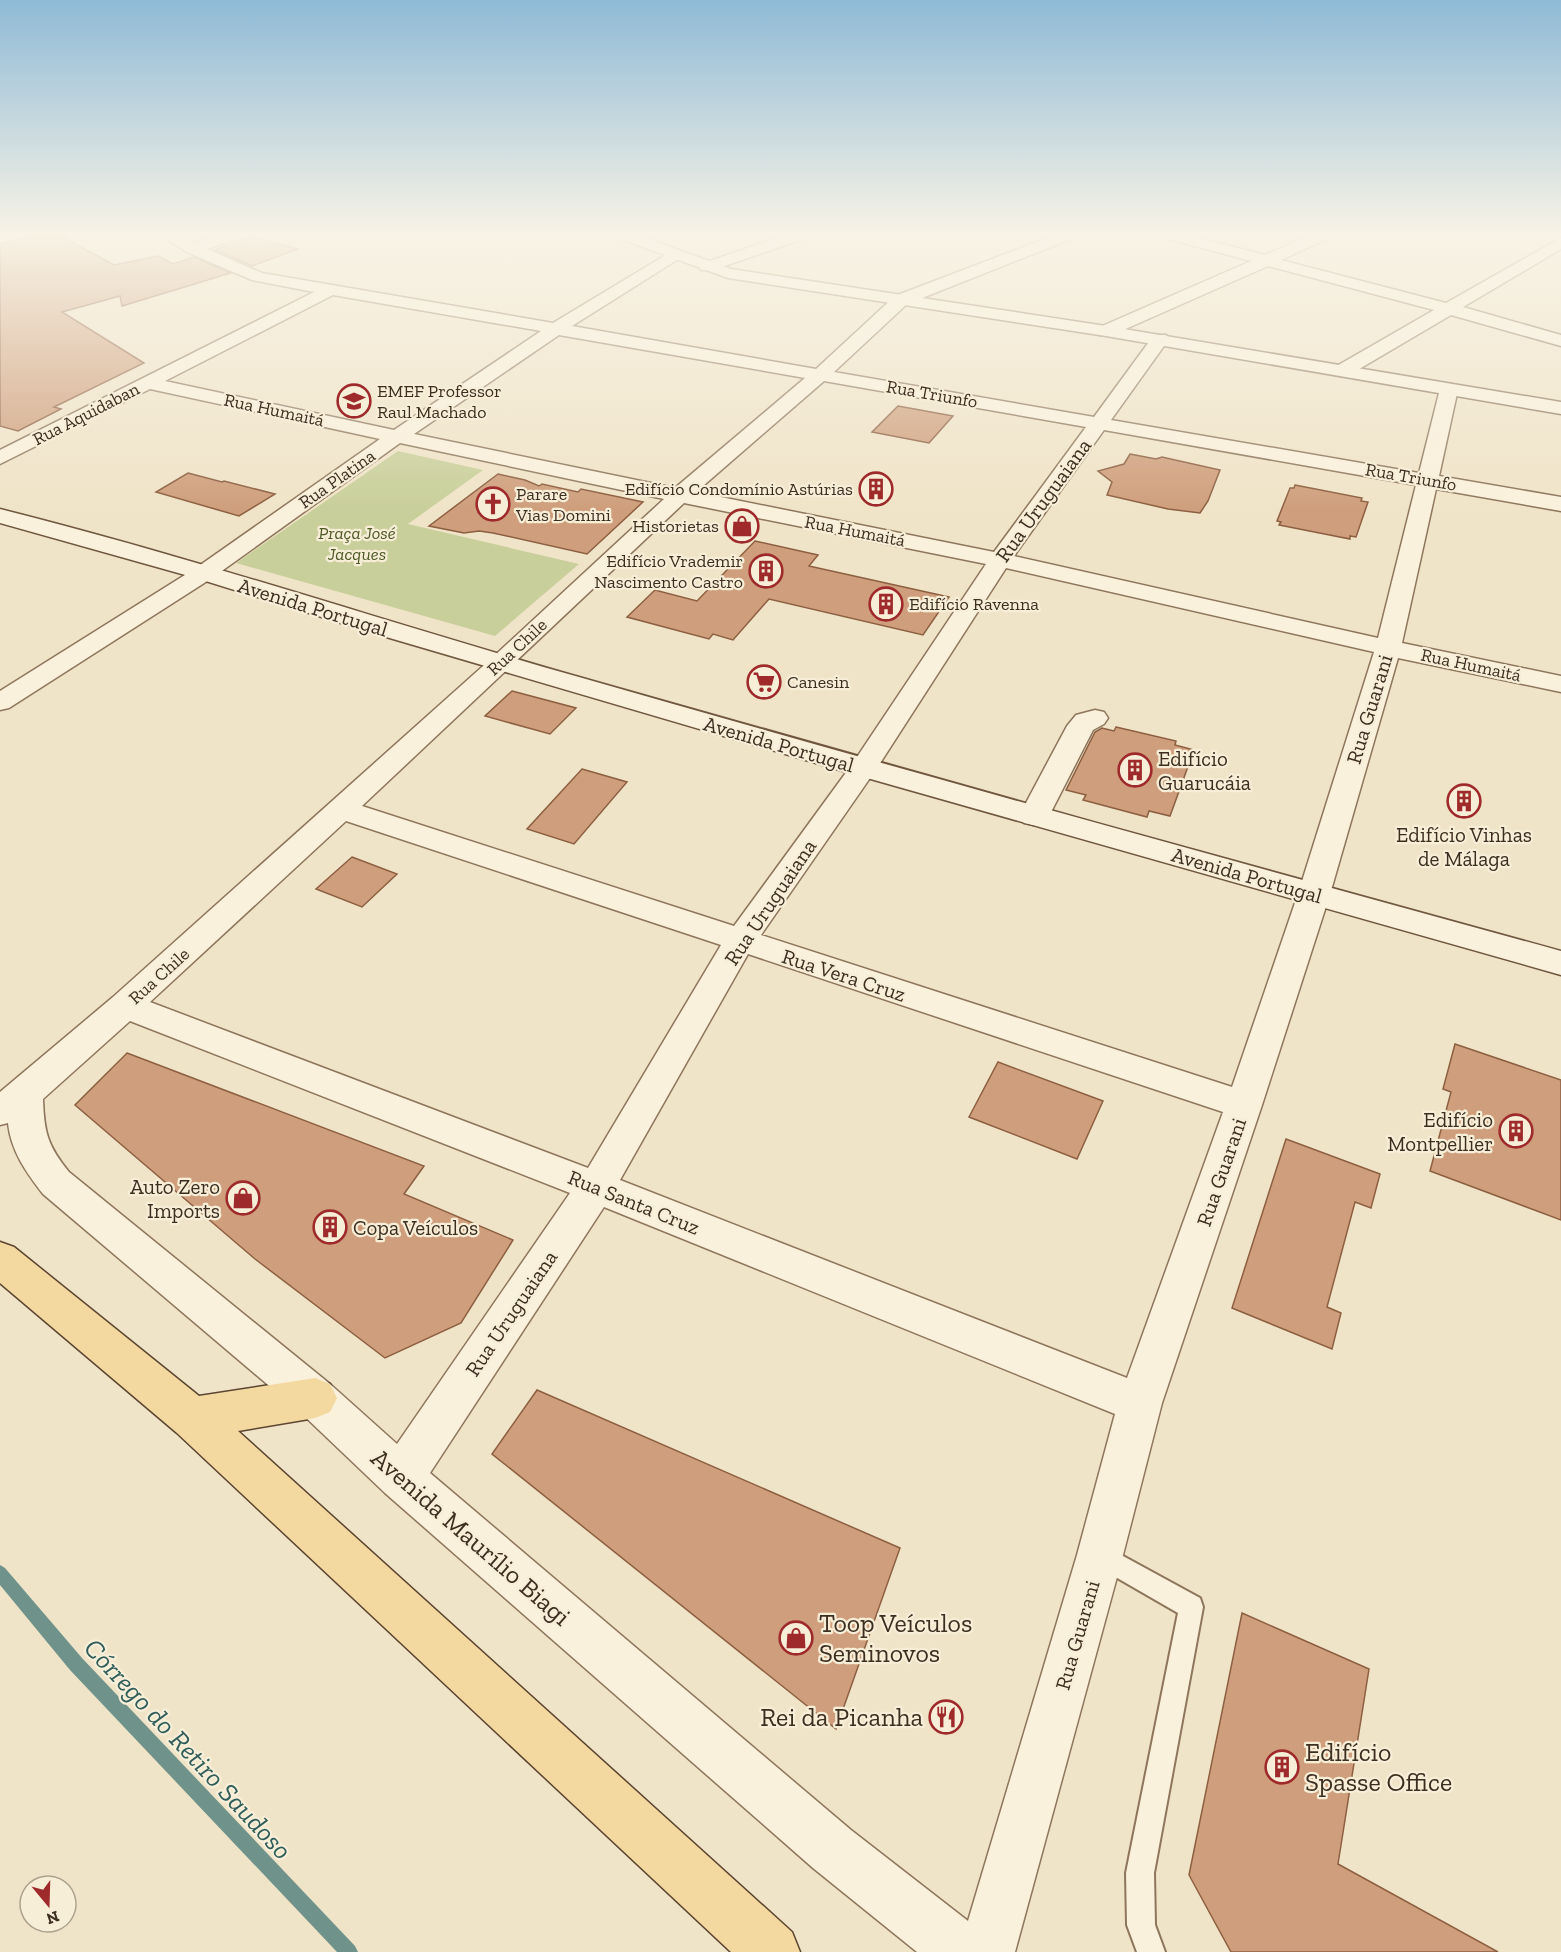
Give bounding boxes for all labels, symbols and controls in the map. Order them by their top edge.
street label: Rua Triunfo [885,375,979,413]
street label: Rua Aquidaban [29,377,144,450]
place label: EMEF Professor Raul Machado [377,380,502,423]
school or university icon: EMEF Professor Raul Machado [336,383,372,419]
street label: Rua Humaitá [222,389,326,431]
street label: Rua Uruguaiana [990,433,1096,567]
street label: Rua Platina [294,444,380,513]
street label: Rua Triunfo [1364,458,1458,496]
building icon: Edifício Condomínio Astúrias [858,471,894,507]
place label: Edifício Condomínio Astúrias [625,478,853,500]
place label: Parare Vias Domini [515,483,611,526]
church icon: Parare Vias Domini [475,486,511,522]
shop icon: Historietas [724,508,760,544]
street label: Rua Humaitá [803,510,907,552]
place label: Historietas [632,515,719,537]
park label: Praça José Jacques [318,522,396,565]
place label: Edifício Vrademir Nascimento Castro [594,550,743,593]
building icon: Edifício Vrademir Nascimento Castro [748,553,784,589]
street label: Avenida Portugal [235,572,391,642]
building icon: Edifício Ravenna [868,586,904,622]
place label: Edifício Ravenna [909,593,1039,615]
street label: Rua Chile [482,614,552,680]
street label: Rua Humaitá [1419,644,1523,686]
street label: Rua Guarani [1341,651,1398,767]
supermarket icon: Canesin [746,664,782,700]
place label: Canesin [787,671,850,693]
street label: Avenida Portugal [701,711,857,778]
place label: Edifício Guarucáia [1158,746,1251,795]
building icon: Edifício Guarucáia [1117,752,1153,788]
building icon: Edifício Vinhas de Málaga [1446,783,1482,819]
place label: Edifício Vinhas de Málaga [1396,822,1532,871]
street label: Rua Uruguaiana [719,834,821,970]
street label: Avenida Portugal [1169,842,1325,909]
street label: Rua Chile [124,943,194,1009]
street label: Rua Vera Cruz [779,943,909,1007]
place label: Edifício Montpellier [1387,1107,1493,1156]
building icon: Edifício Montpellier [1498,1113,1534,1149]
street label: Rua Guarani [1191,1114,1251,1229]
street label: Rua Santa Cruz [565,1164,704,1240]
place label: Auto Zero Imports [130,1174,220,1223]
shop icon: Auto Zero Imports [225,1180,261,1216]
building icon: Copa Veículos [312,1209,348,1245]
place label: Copa Veículos [353,1215,478,1240]
street label: Rua Uruguaiana [460,1245,562,1381]
street label: Avenida Maurílio Biagi [365,1442,577,1632]
street label: Rua Guarani [1049,1577,1105,1693]
place label: Toop Veículos Seminovos [819,1607,972,1669]
shop icon: Toop Veículos Seminovos [778,1620,814,1656]
water label: Córrego do Retiro Saudoso [77,1632,299,1866]
restaurant icon: Rei da Picanha [928,1699,964,1735]
place label: Rei da Picanha [760,1701,923,1733]
place label: Edifício Spasse Office [1305,1736,1452,1798]
building icon: Edifício Spasse Office [1264,1749,1300,1785]
north arrow [18,1874,78,1934]
text: N [44,1907,62,1929]

